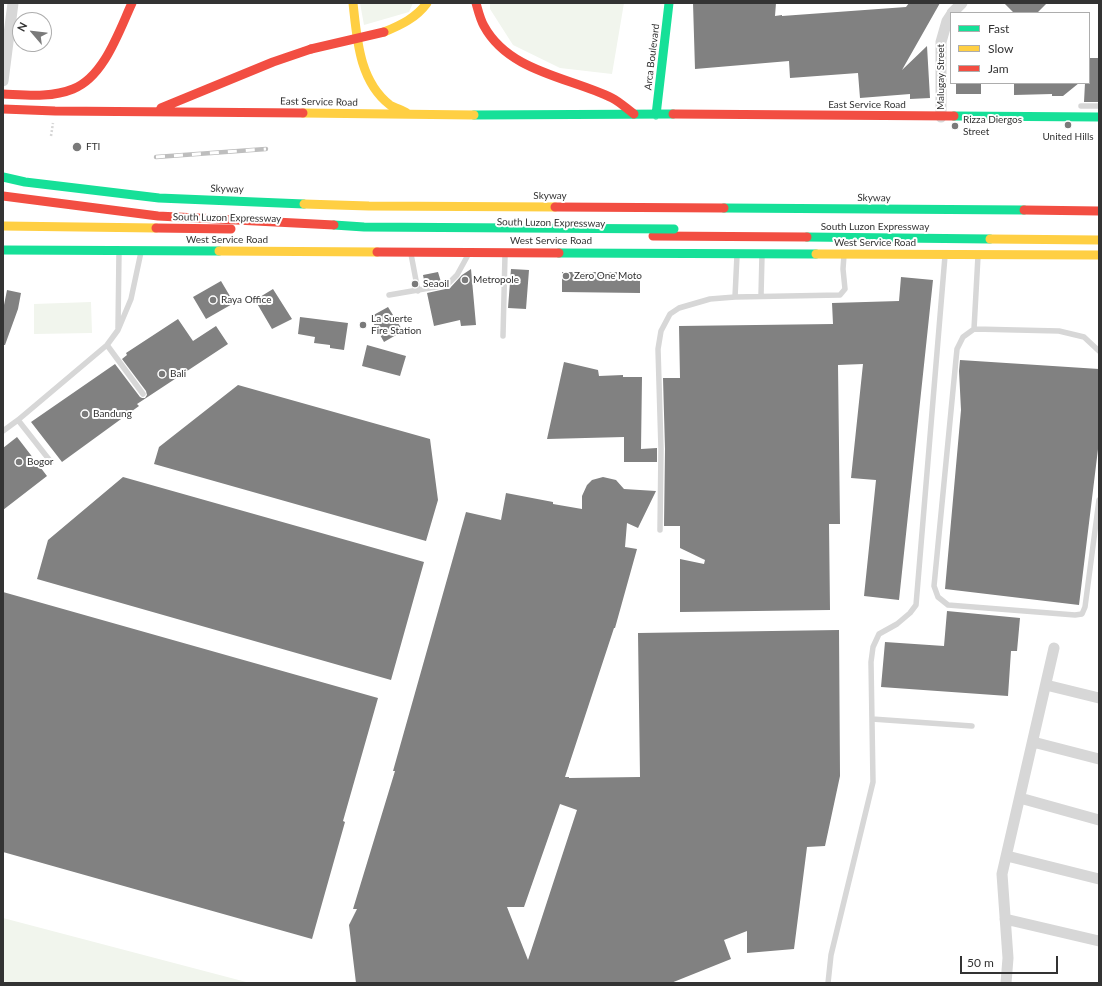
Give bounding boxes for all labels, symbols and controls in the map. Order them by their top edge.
north arrow [12,12,52,52]
legend [950,12,1090,84]
text: N [14,20,30,33]
text: Fast [988,21,1009,36]
street label: Arca Boulevard [642,23,662,91]
text: Slow [988,41,1013,56]
street label: Malugay Street [935,44,947,110]
text: Jam [988,61,1009,76]
street label: East Service Road [280,95,358,109]
street label: East Service Road [828,99,906,111]
place label: Rizza Diergos Street [963,114,1022,138]
marker: United Hills [1063,120,1073,130]
marker: Rizza Diergos Street [950,121,960,131]
place label: United Hills [1042,131,1094,143]
marker: FTI [71,141,83,153]
place label: FTI [86,141,100,153]
street label: Skyway [210,182,244,196]
street label: Skyway [533,190,567,202]
street label: Skyway [857,192,891,204]
street label: South Luzon Expressway [173,211,281,225]
street label: South Luzon Expressway [497,216,605,230]
street label: South Luzon Expressway [821,221,929,233]
street label: West Service Road [186,234,268,246]
street label: West Service Road [510,235,592,247]
street label: West Service Road [834,237,916,249]
place label: Zero One Moto [574,270,642,282]
marker: Zero One Moto [561,271,571,281]
place label: Metropole [473,274,519,286]
marker: Metropole [460,275,470,285]
place label: Seaoil [423,278,449,290]
marker: Seaoil [410,279,420,289]
place label: Raya Office [221,294,271,306]
marker: Raya Office [208,295,218,305]
place label: La Suerte Fire Station [371,313,421,336]
marker: La Suerte Fire Station [358,320,368,330]
place label: Bali [170,368,186,380]
marker: Bali [157,369,167,379]
place label: Bandung [93,408,132,420]
marker: Bandung [80,409,90,419]
place label: Bogor [27,456,53,468]
marker: Bogor [14,457,24,467]
scale bar [962,948,1060,974]
text: 50 m [967,955,994,970]

